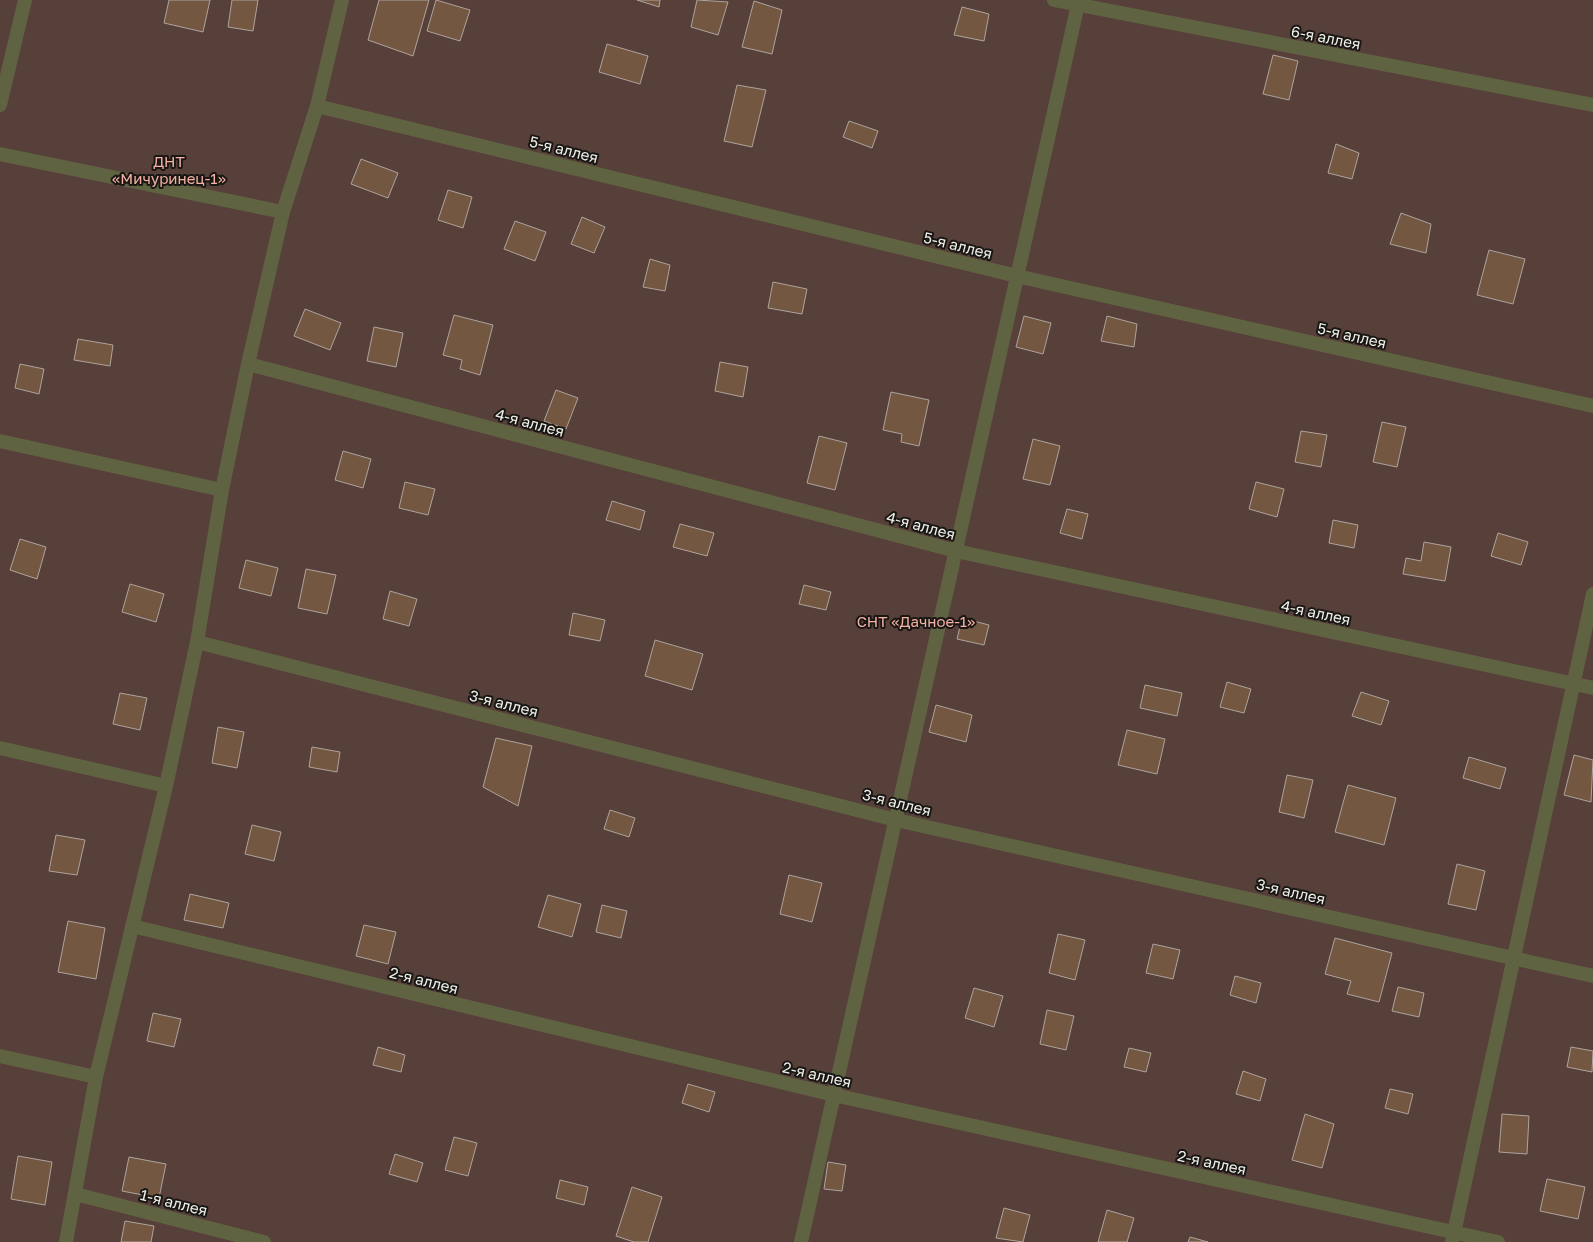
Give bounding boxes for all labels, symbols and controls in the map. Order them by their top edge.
street label: 6-я аллея [1290,21,1362,53]
street label: 5-я аллея [528,132,600,166]
park label: ДНТ «Мичуринец-1» [112,152,226,187]
street label: 5-я аллея [922,228,994,262]
street label: 5-я аллея [1316,318,1388,352]
street label: 4-я аллея [494,404,566,440]
street label: 4-я аллея [885,507,957,543]
street label: 4-я аллея [1280,596,1352,628]
park label: СНТ «Дачное-1» [857,612,975,630]
street label: 3-я аллея [468,686,540,720]
street label: 3-я аллея [861,785,933,819]
street label: 3-я аллея [1255,874,1327,908]
street label: 2-я аллея [388,963,460,997]
street label: 2-я аллея [781,1057,853,1091]
street label: 2-я аллея [1176,1146,1248,1178]
street label: 1-я аллея [139,1185,209,1219]

